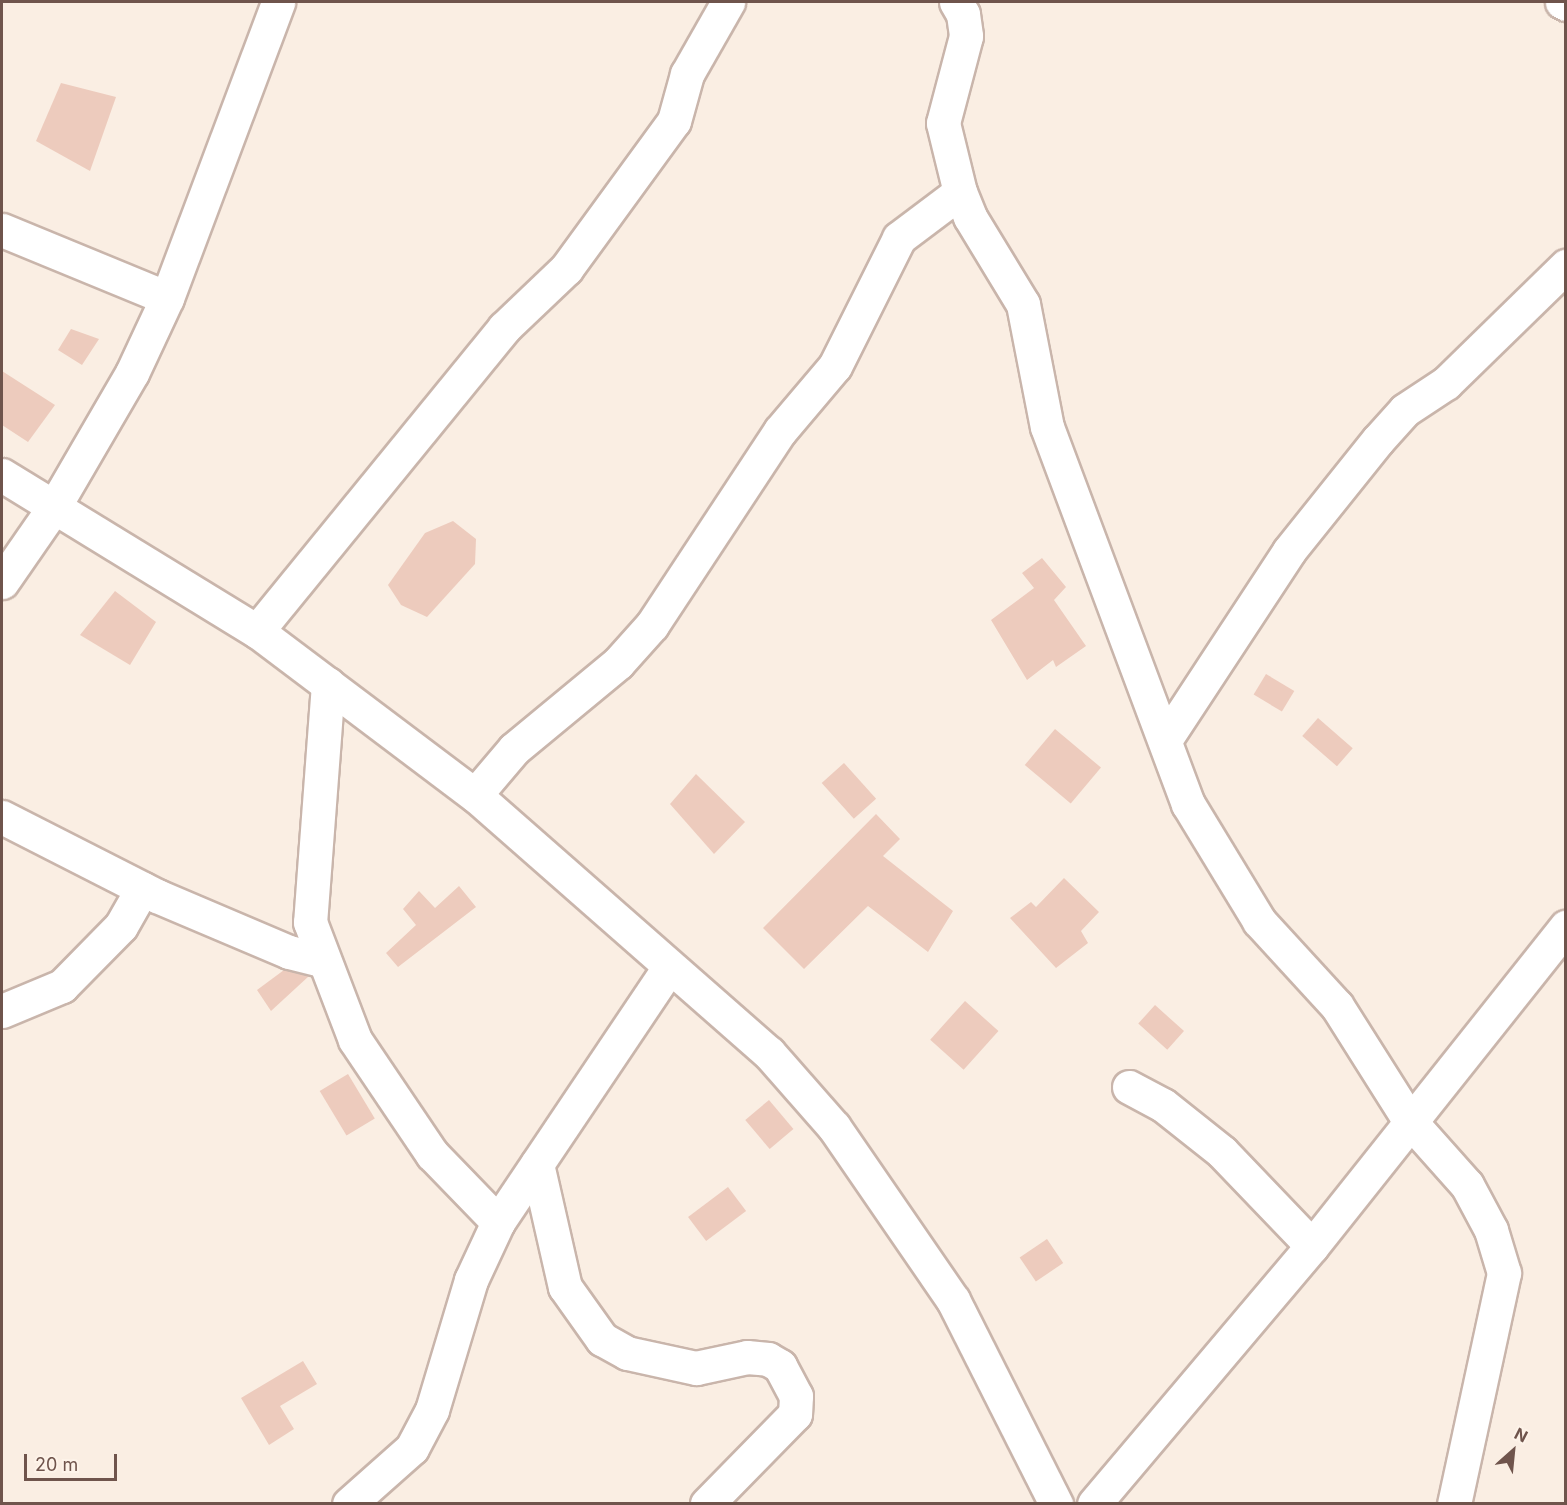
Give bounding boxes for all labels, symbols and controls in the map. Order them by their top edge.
north arrow [1483,1421,1543,1481]
text: N [1511,1423,1531,1447]
scale bar [27,1442,120,1480]
text: 20 m [35,1454,78,1475]

